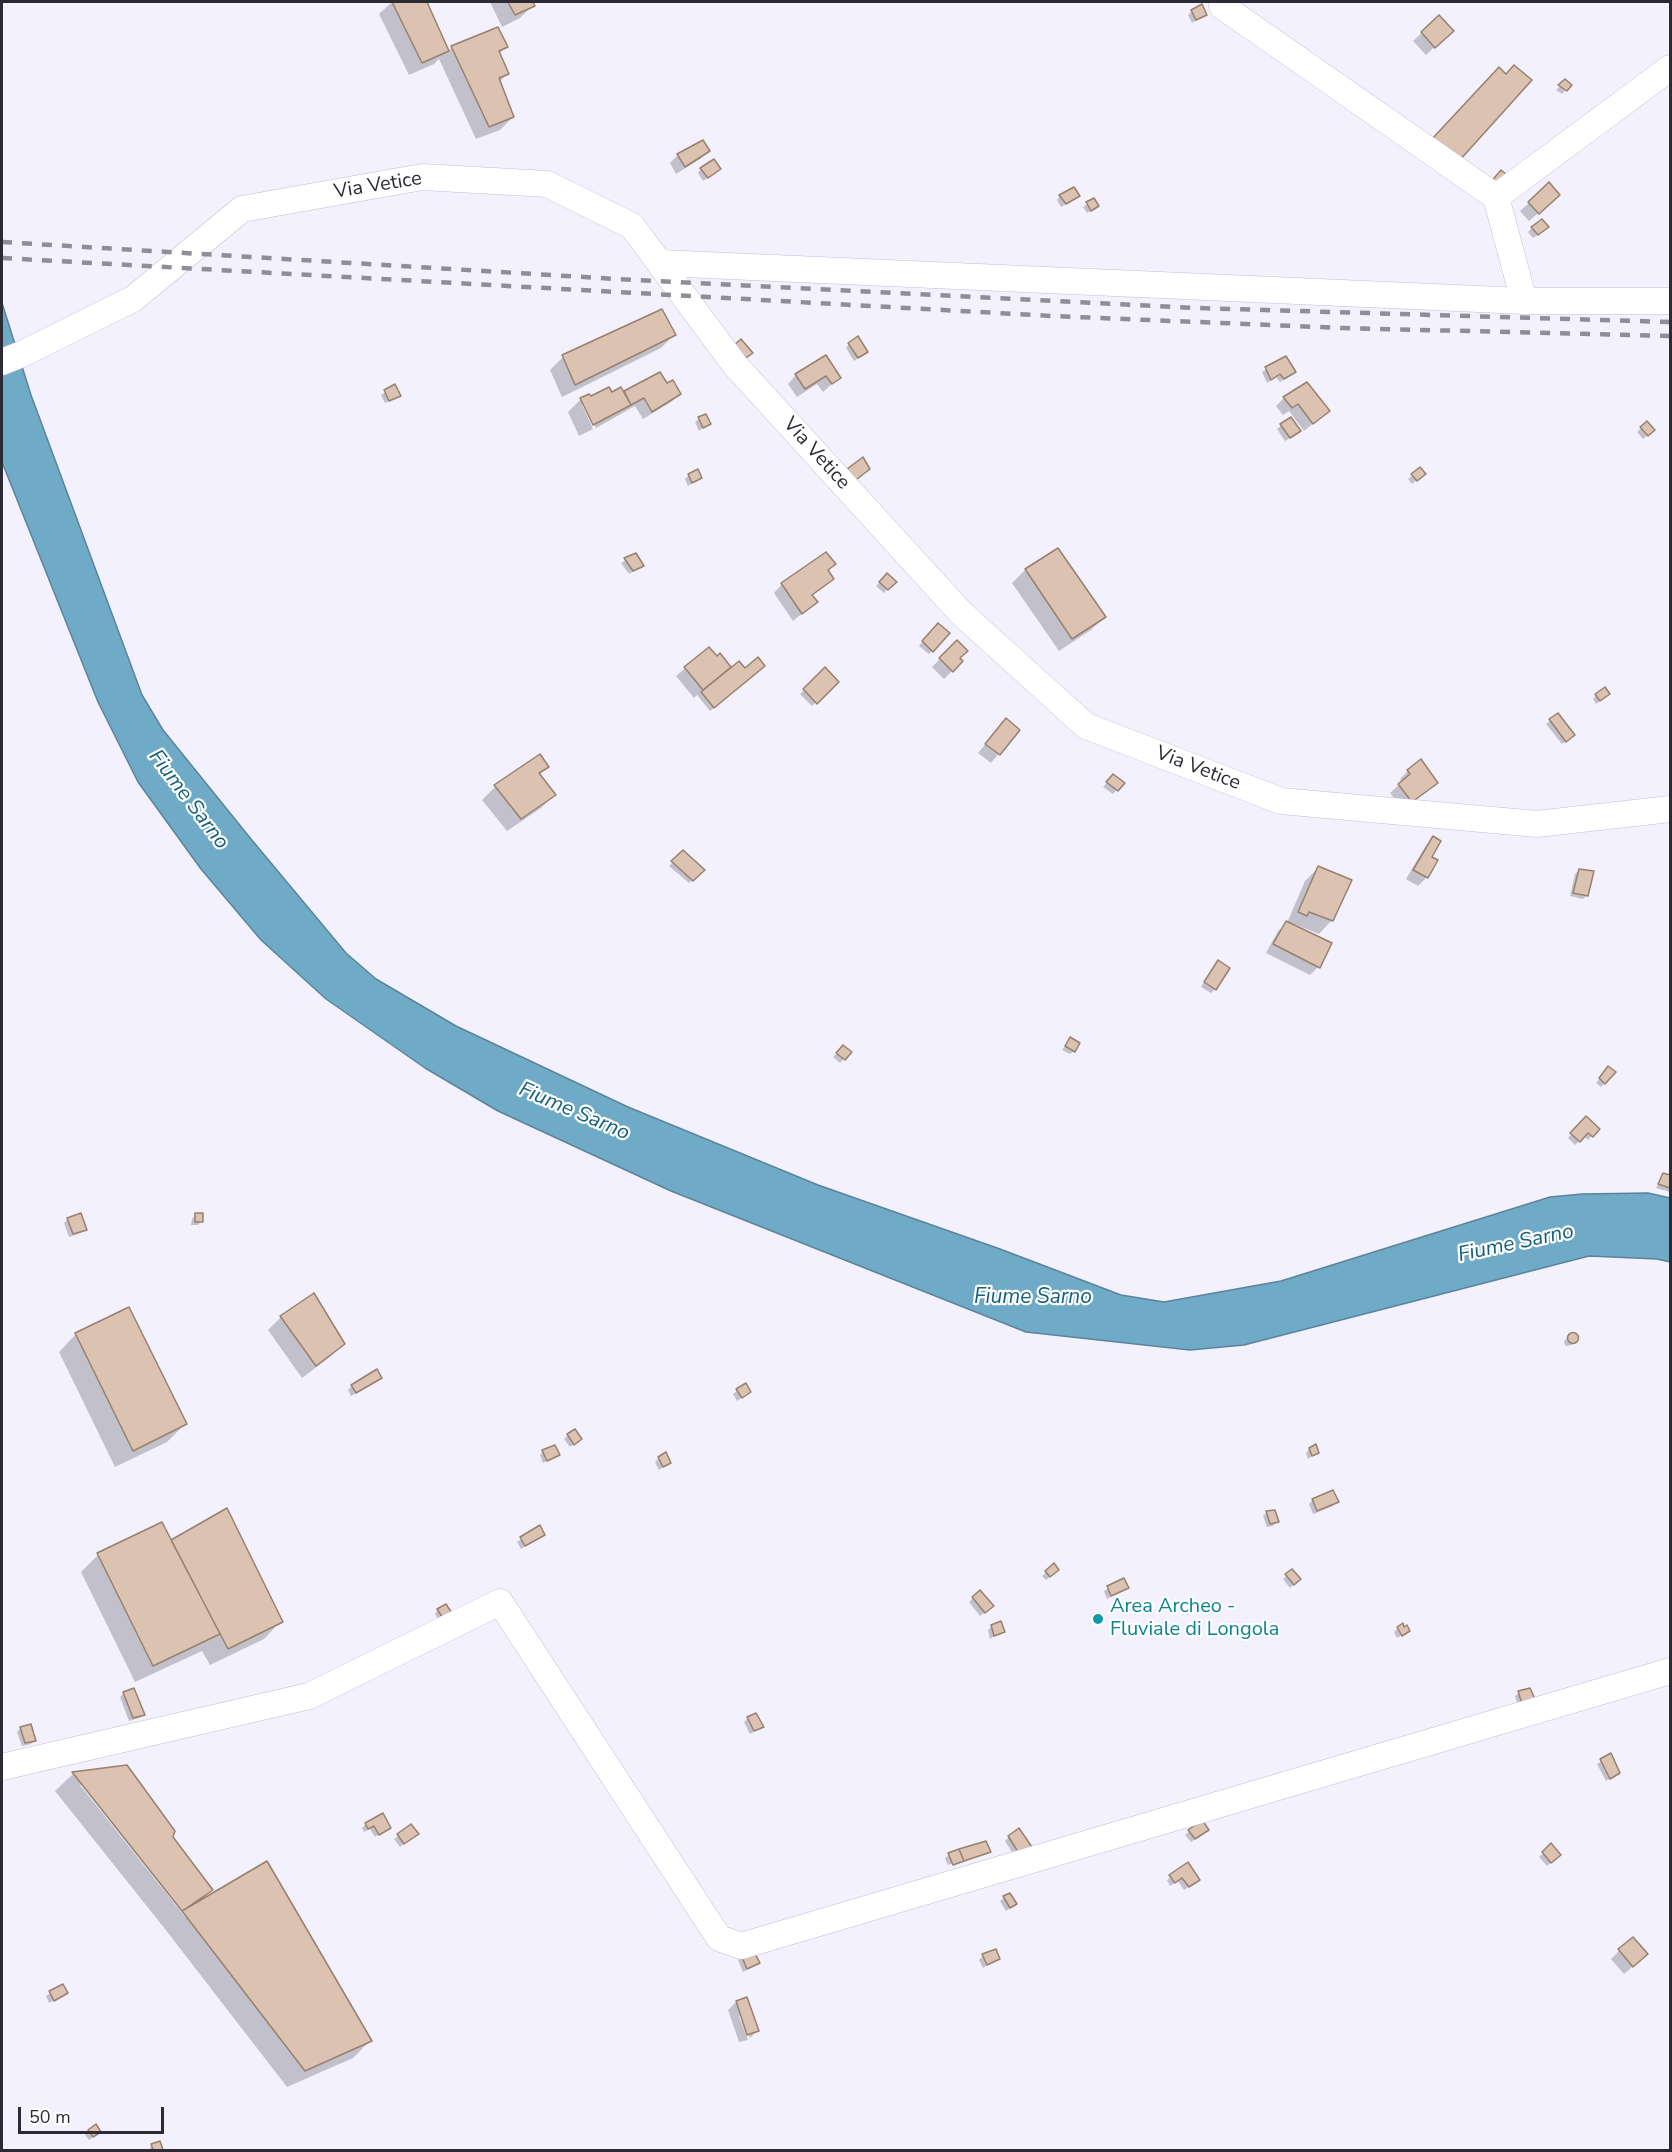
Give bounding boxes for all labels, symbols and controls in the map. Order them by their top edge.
street label: Via Vetice [332,167,424,205]
street label: Via Vetice [777,413,855,495]
street label: Via Vetice [1152,742,1244,796]
water label: Fiume Sarno [142,745,234,855]
water label: Fiume Sarno [515,1077,633,1147]
water label: Fiume Sarno [1456,1219,1576,1269]
water label: Fiume Sarno [974,1285,1092,1311]
place label: Area Archeo - Fluviale di Longola [1110,1595,1279,1642]
marker: Area Archeo - Fluviale di Longola [1091,1612,1105,1626]
scale bar [21,2095,166,2133]
text: 50 m [29,2105,71,2129]

